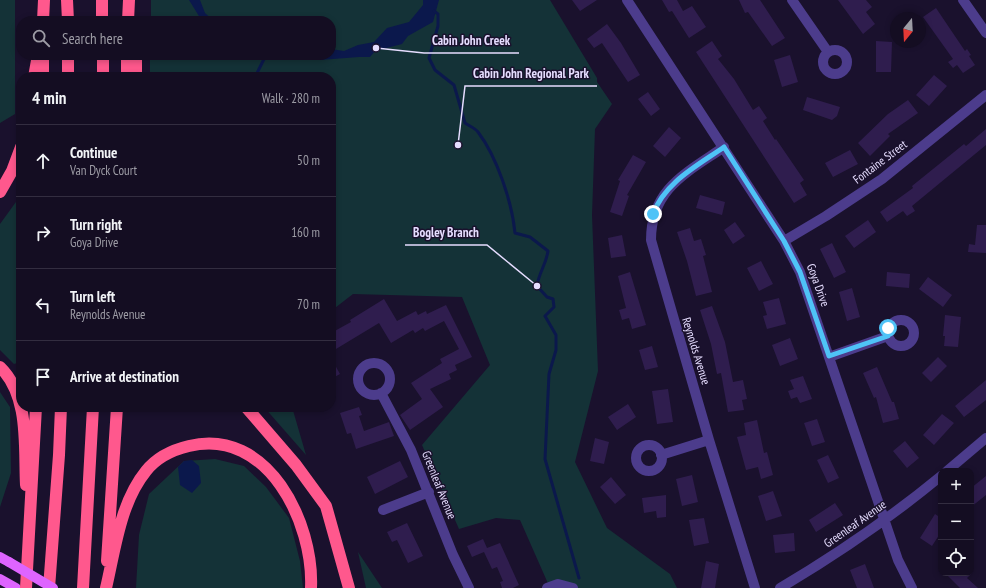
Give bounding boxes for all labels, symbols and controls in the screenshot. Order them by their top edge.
north arrow [890,12,926,48]
search box [16,16,336,60]
icon: search [30,27,52,49]
callout: Cabin John Creek [424,28,519,53]
text: Search here [62,29,123,48]
text: Cabin John Creek [432,32,511,49]
callout: Cabin John Regional Park [465,61,597,86]
text: Cabin John Regional Park [473,65,590,82]
text: 4 min [32,87,66,109]
text: Walk · 280 m [262,90,320,107]
street label: Fontaine Street [850,136,910,187]
text: Continue [70,143,117,162]
icon: ahead [32,150,54,172]
text: 50 m [297,152,320,169]
text: Van Dyck Court [70,162,137,179]
route end [644,205,662,223]
text: Turn right [70,215,122,234]
callout: Bogley Branch [405,220,487,245]
icon: right [32,222,54,244]
text: 160 m [291,224,320,241]
text: Bogley Branch [413,224,479,241]
text: Goya Drive [70,234,118,251]
street label: Goya Drive [804,261,833,308]
text: Turn left [70,287,115,306]
icon: left [32,294,54,316]
text: 70 m [297,296,320,313]
text: Reynolds Avenue [70,306,145,323]
street label: Reynolds Avenue [679,315,714,386]
route start [879,319,897,337]
icon: arrive [32,366,54,388]
text: Arrive at destination [70,367,179,386]
street label: Greenleaf Avenue [419,448,460,521]
map controls [938,468,974,576]
button: + [938,468,974,504]
street label: Greenleaf Avenue [821,497,889,551]
button: − [938,504,974,540]
button: locate [938,540,974,576]

